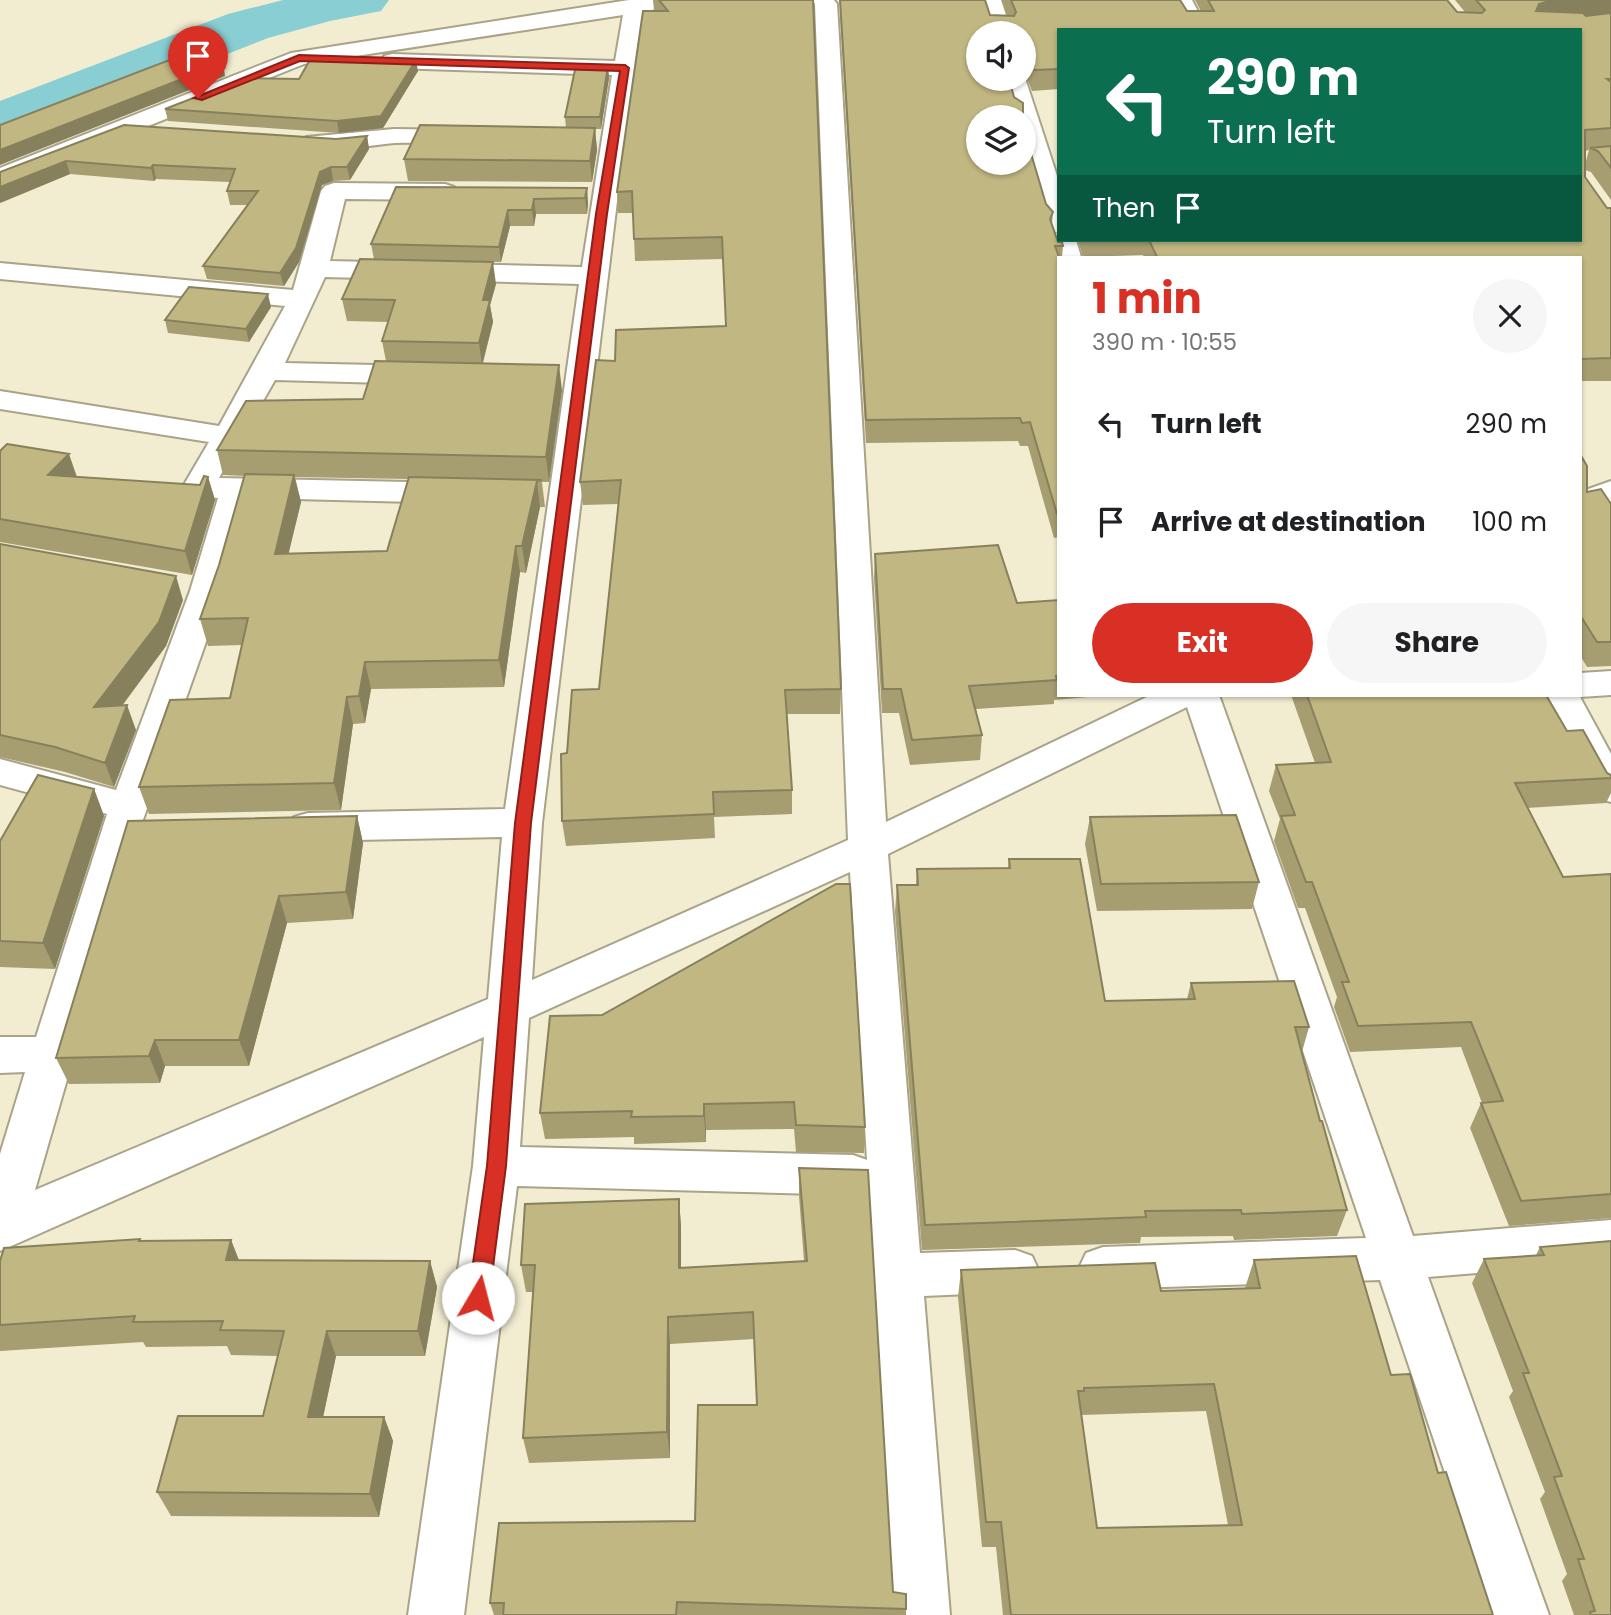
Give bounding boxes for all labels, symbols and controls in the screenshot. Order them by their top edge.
map controls [966,21,1036,175]
button: sound [966,21,1036,91]
pin [168,26,228,98]
icon: arrive [179,37,217,75]
text: 290 m [1207,44,1359,112]
icon: left [1092,56,1183,147]
button: layers [966,105,1036,175]
text: Turn left [1207,109,1336,154]
icon: arrive [1169,189,1207,227]
text: Then [1092,190,1155,226]
text: 1 min [1092,269,1202,328]
button: close [1473,279,1547,353]
text: 390 m · 10:55 [1092,326,1237,358]
icon: left [1092,405,1130,443]
text: Turn left [1151,406,1262,442]
text: 290 m [1466,406,1547,442]
icon: arrive [1092,503,1130,541]
text: Arrive at destination [1151,504,1426,540]
text: 100 m [1472,504,1547,540]
button: Exit [1092,603,1313,683]
button: Share [1327,603,1547,683]
position arrow [441,1261,515,1335]

